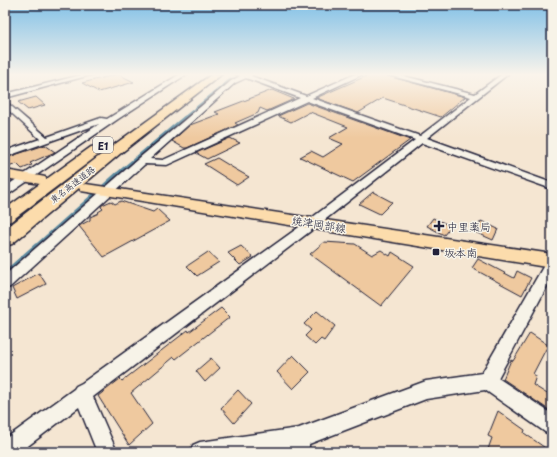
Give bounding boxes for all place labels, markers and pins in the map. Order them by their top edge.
place label: 中里薬局 [447,218,491,235]
marker: 中里薬局 [434,221,444,231]
place label: 坂本南 [444,244,477,261]
marker: 坂本南 [431,247,441,257]

